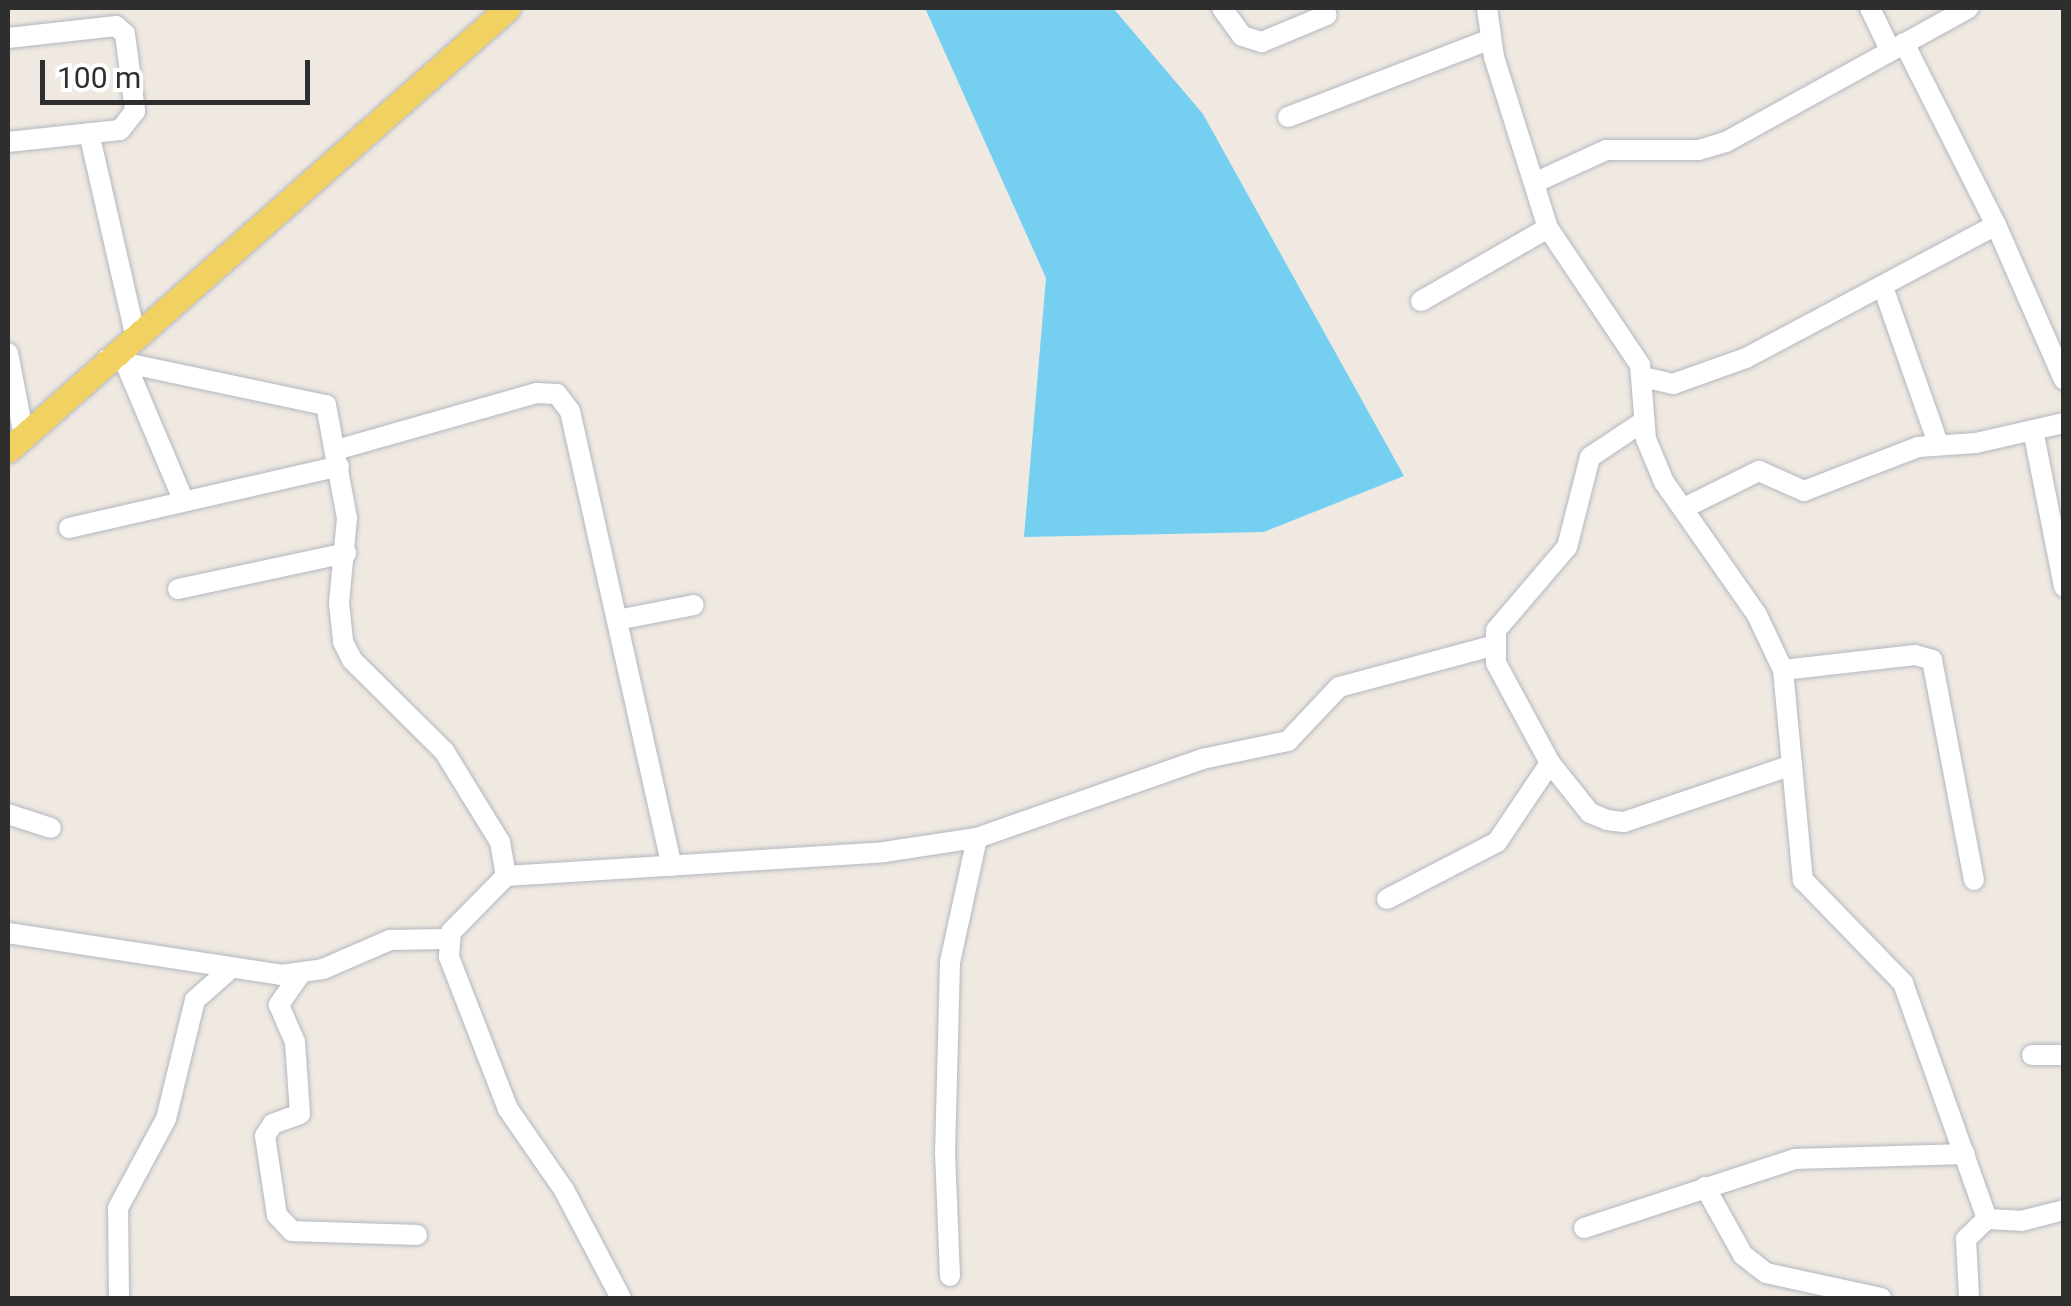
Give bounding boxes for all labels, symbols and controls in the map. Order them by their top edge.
scale bar [45,40,315,102]
text: 100 m [57,60,141,95]

